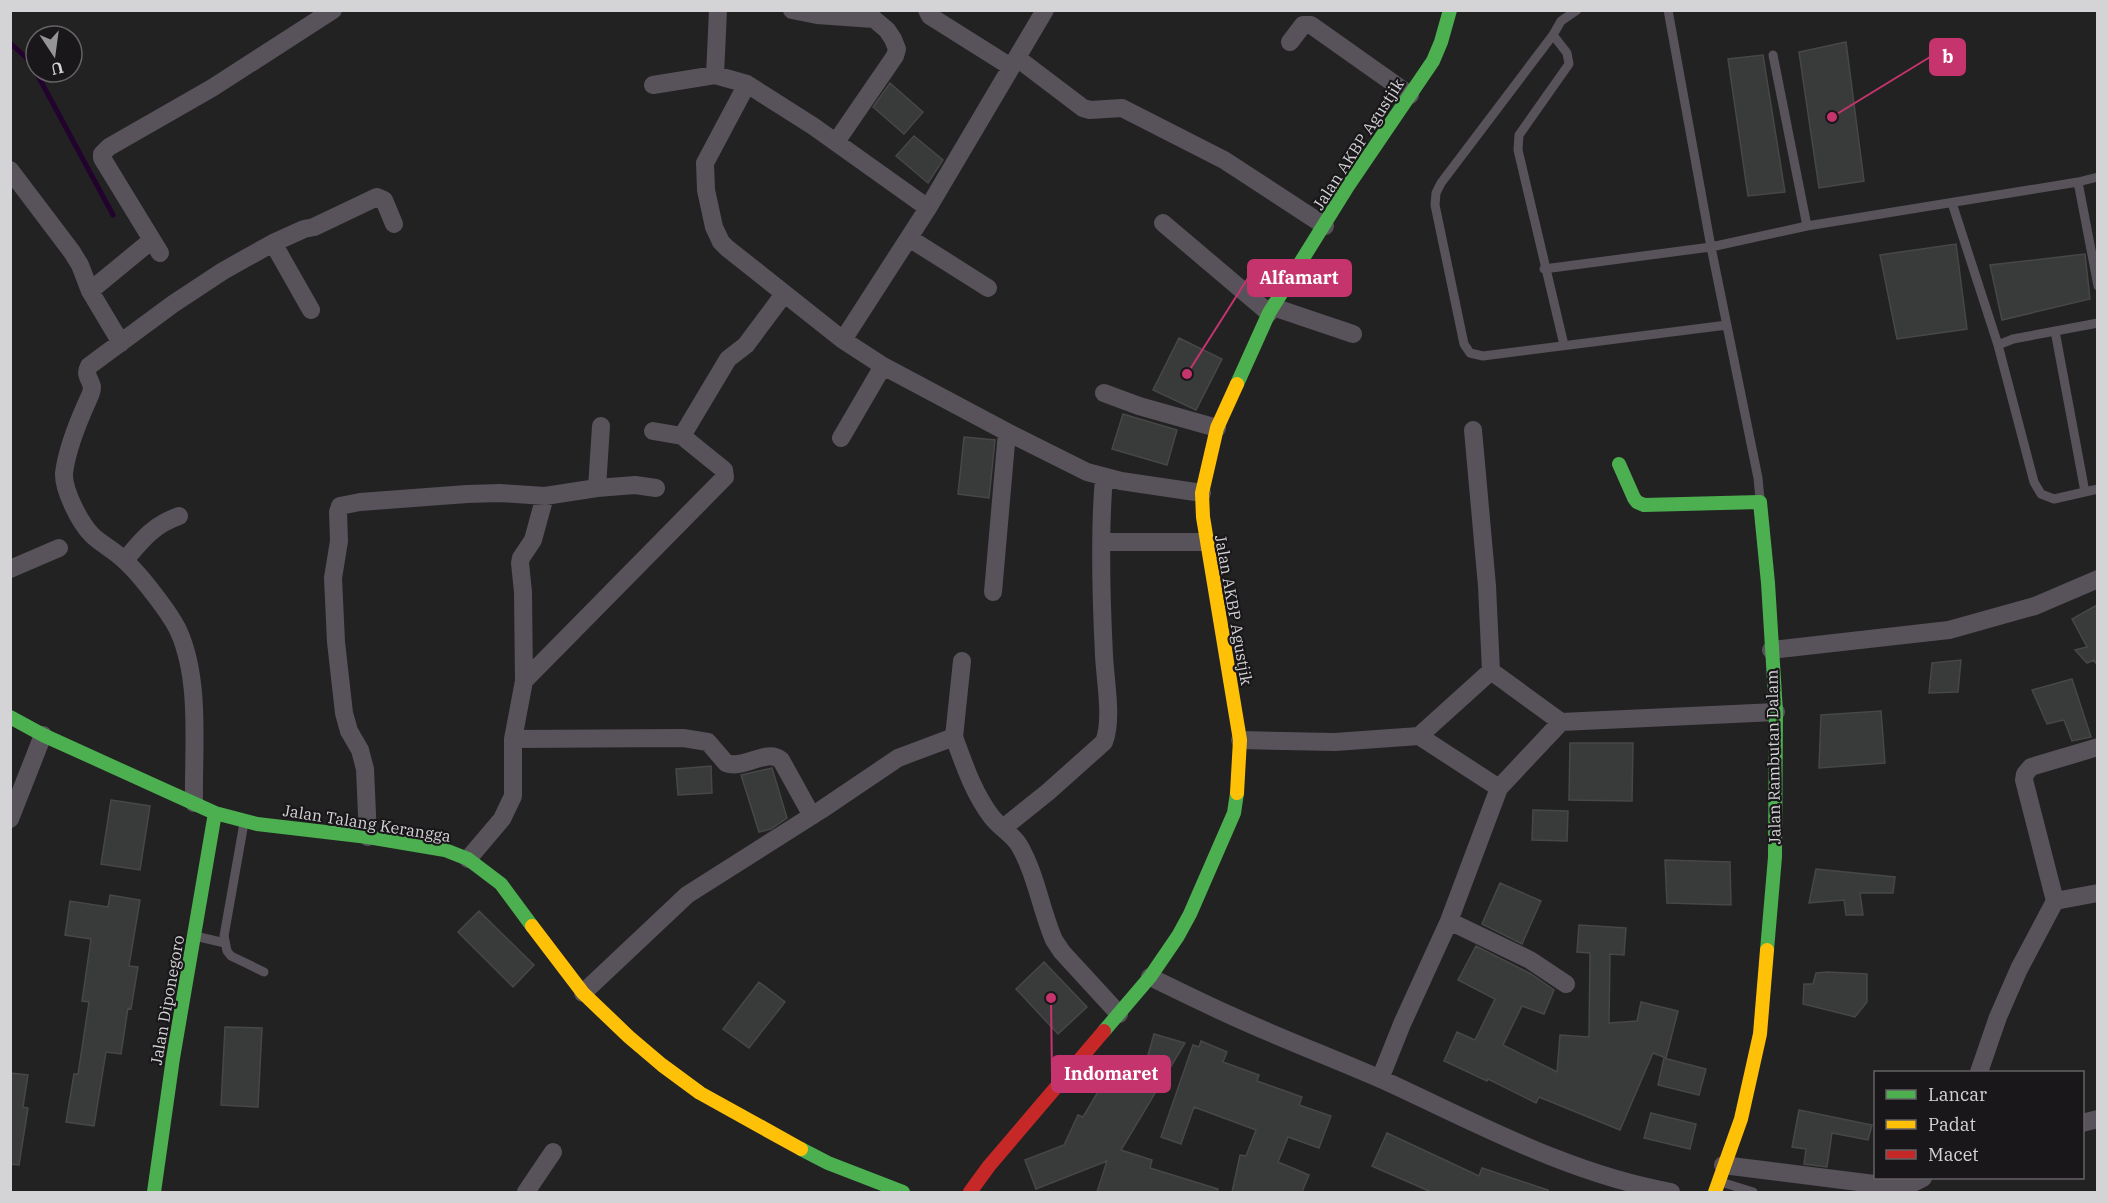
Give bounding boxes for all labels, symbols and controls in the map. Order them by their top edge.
north arrow [24,24,84,84]
callout: b [1930,39,1965,75]
text: b [1942,45,1954,68]
text: U [49,57,66,80]
street label: Jalan AKBP Agustjik [1308,74,1408,213]
callout: Alfamart [1248,260,1351,296]
text: Alfamart [1259,266,1339,289]
street label: Jalan AKBP Agustjik [1211,533,1257,687]
street label: Jalan Rambutan Dalam [1761,669,1785,845]
street label: Jalan Talang Kerangga [282,800,453,846]
street label: Jalan Diponegoro [146,934,188,1066]
callout: Indomaret [1052,1056,1170,1092]
text: Indomaret [1064,1062,1158,1085]
legend [1874,1071,2084,1179]
text: Lancar [1928,1083,1987,1106]
text: Padat [1928,1113,1976,1136]
text: Macet [1928,1143,1979,1166]

